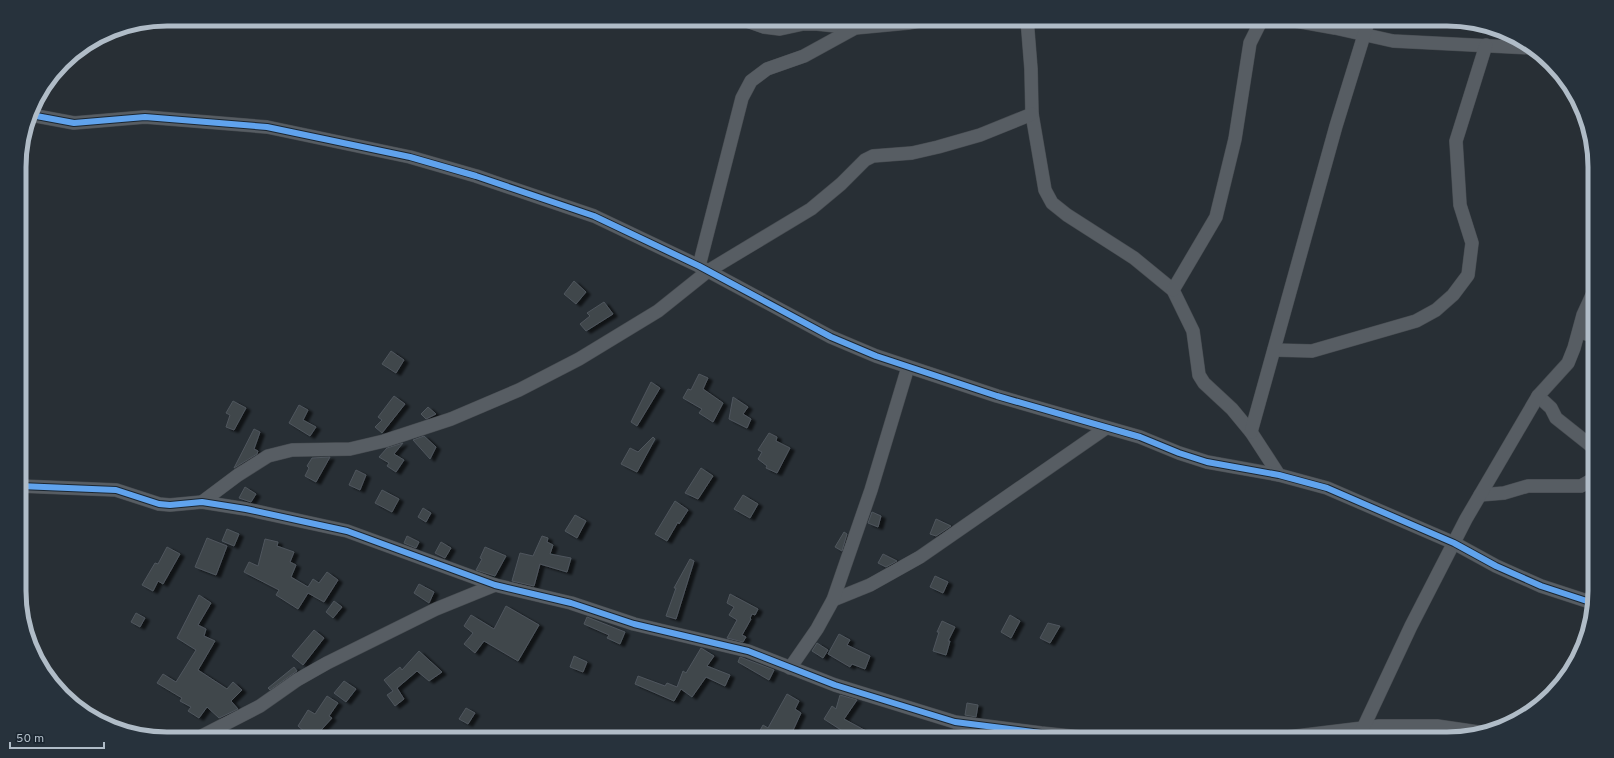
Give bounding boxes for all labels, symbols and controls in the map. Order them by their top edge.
scale bar [10,724,104,750]
text: 50 m [16,731,44,747]

